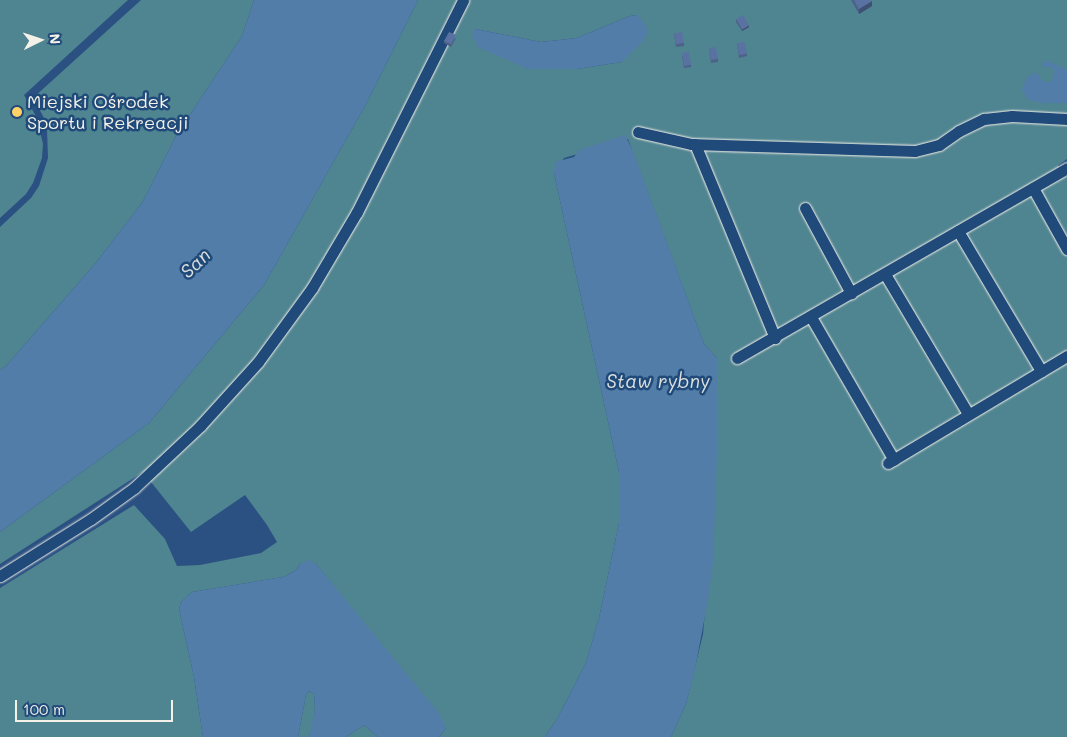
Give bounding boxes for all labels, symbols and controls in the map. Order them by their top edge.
north arrow [15,15,65,65]
text: N [46,33,65,45]
place label: Miejski Ośrodek Sportu i Rekreacji [27,91,189,134]
marker: Miejski Ośrodek Sportu i Rekreacji [11,106,23,118]
water label: San [175,243,215,283]
water label: Staw rybny [606,370,710,392]
scale bar [18,690,175,722]
text: 100 m [23,699,65,719]

